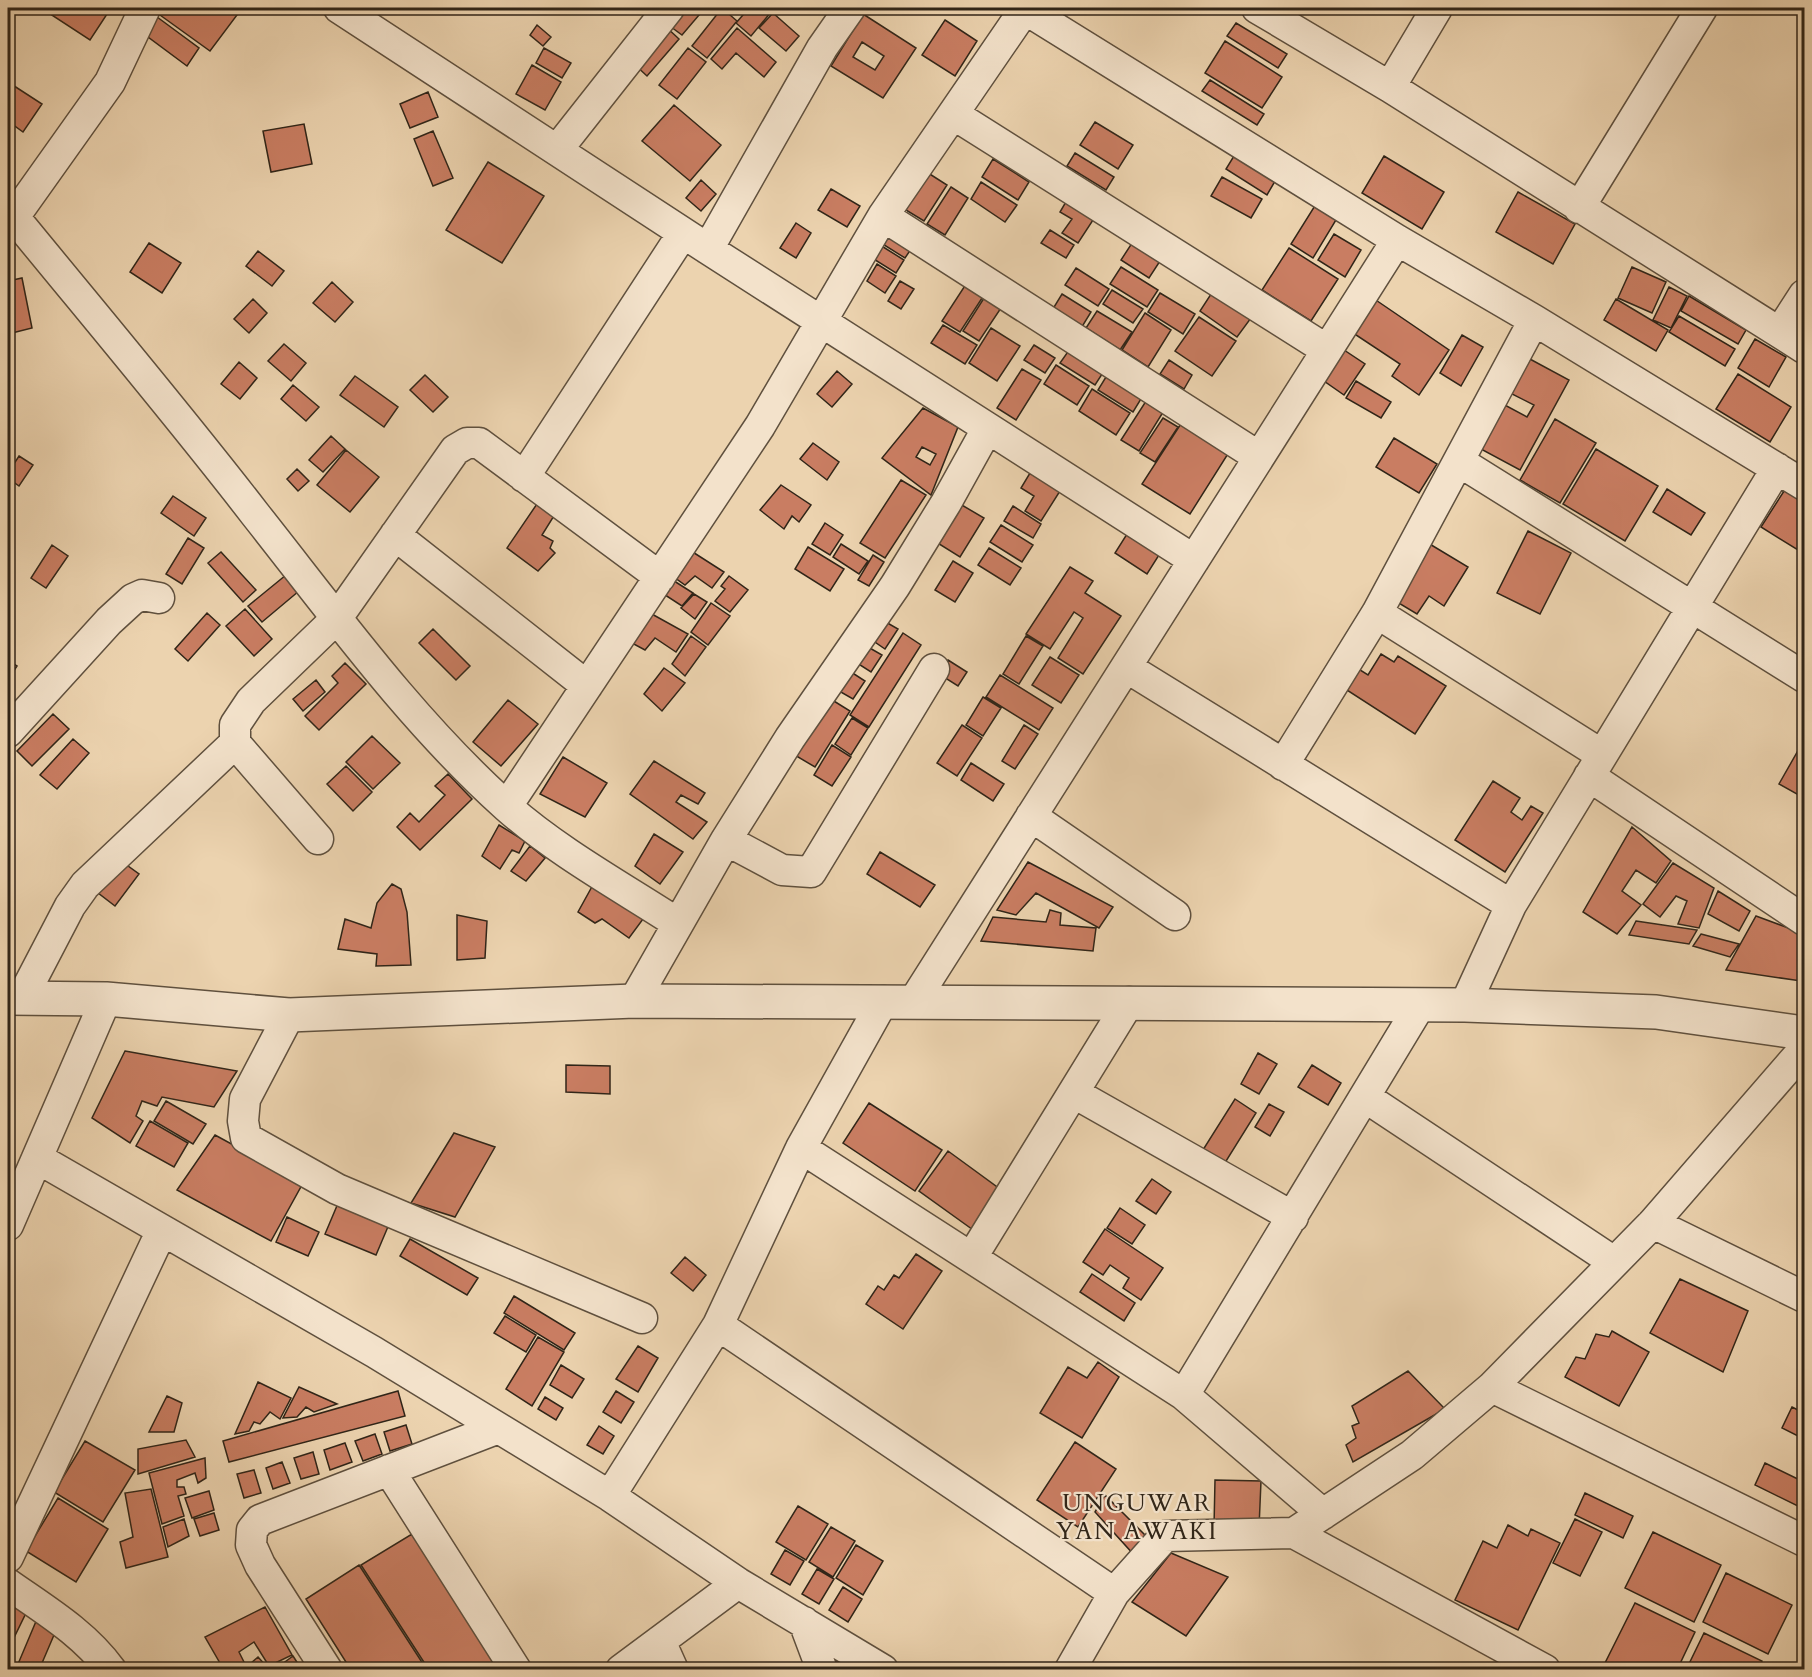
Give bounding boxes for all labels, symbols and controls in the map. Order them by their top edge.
district label: UNGUWAR YAN AWAKI [1056,1487,1218,1548]

